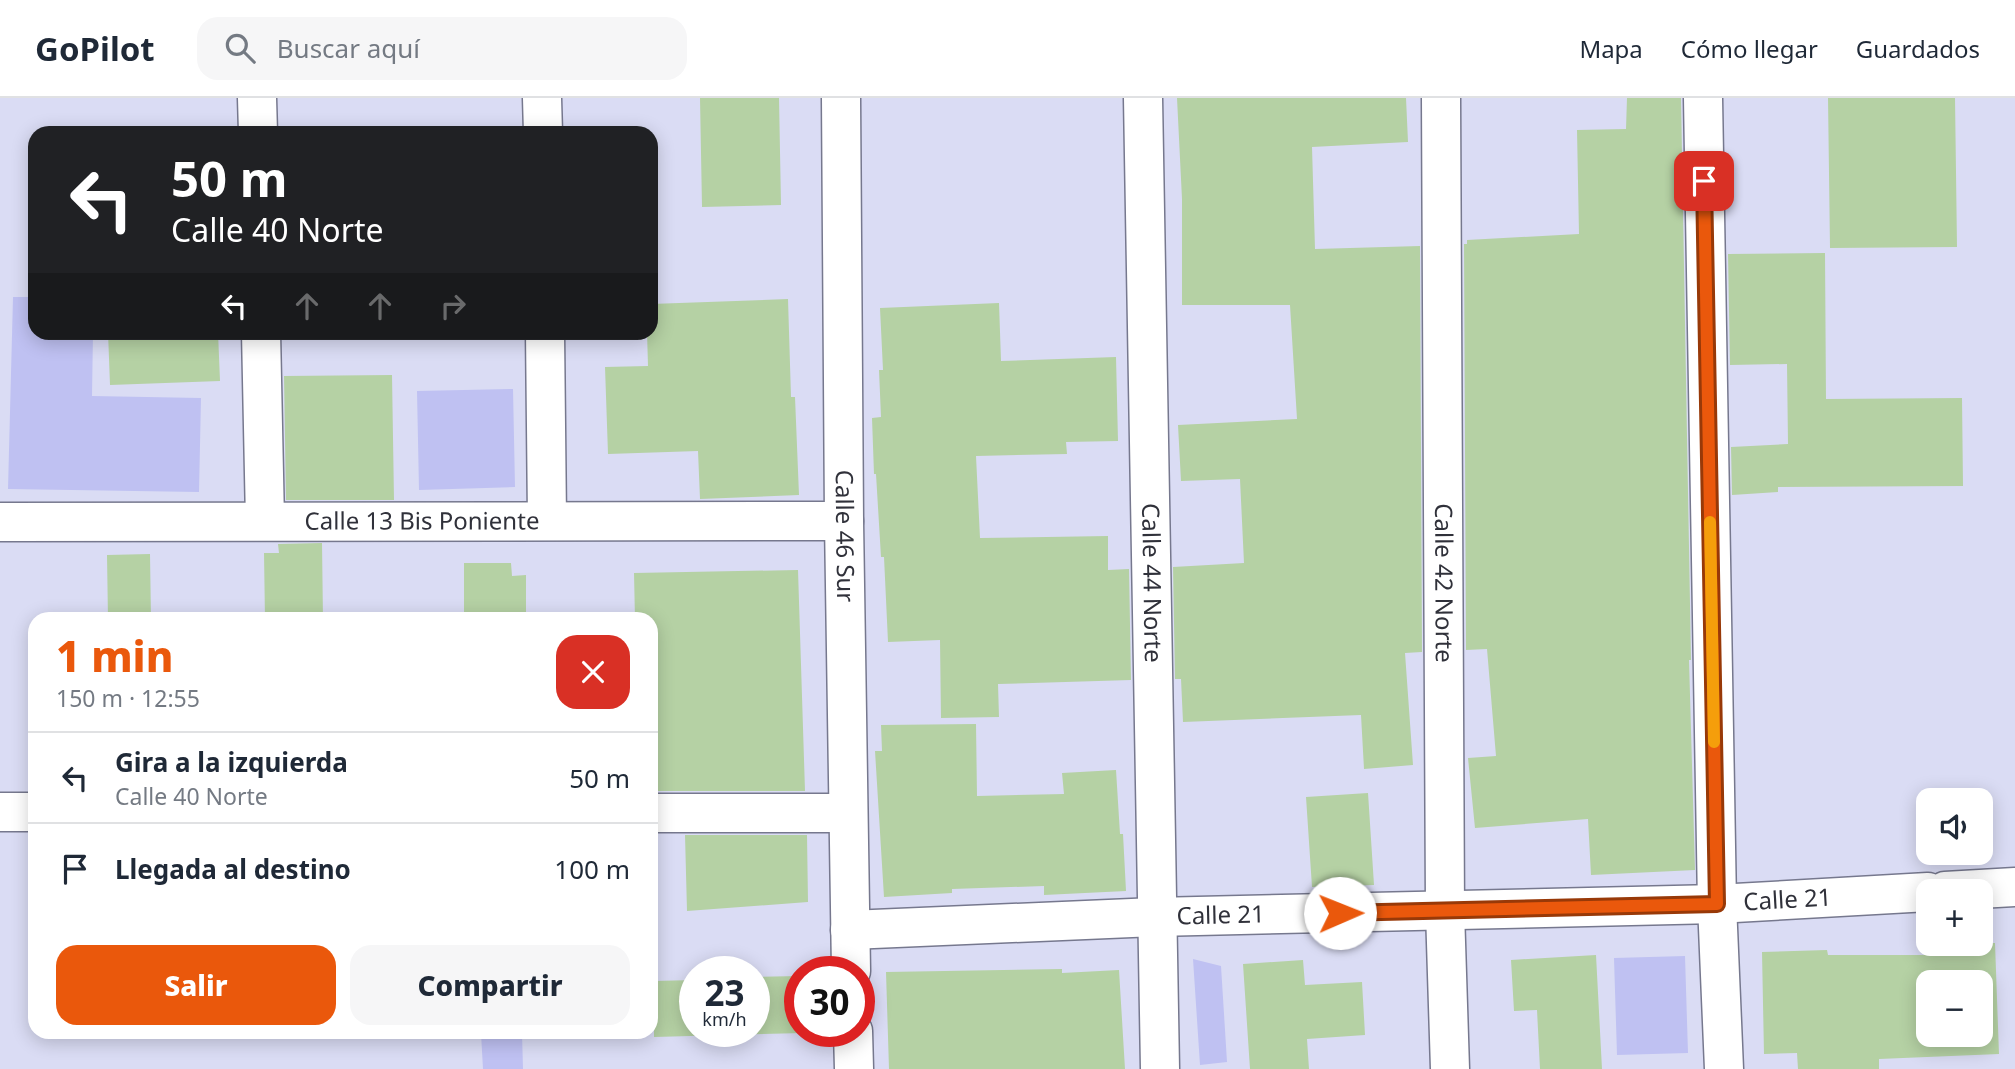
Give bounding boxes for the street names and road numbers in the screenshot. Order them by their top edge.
street label: Calle 46 Sur [829,470,863,603]
street label: Calle 13 Bis Poniente [305,503,539,537]
street label: Calle 44 Norte [1135,503,1171,663]
street label: Calle 42 Norte [1428,503,1462,663]
street label: Calle 21 [1742,880,1832,917]
street label: Calle 21 [1176,896,1265,931]

